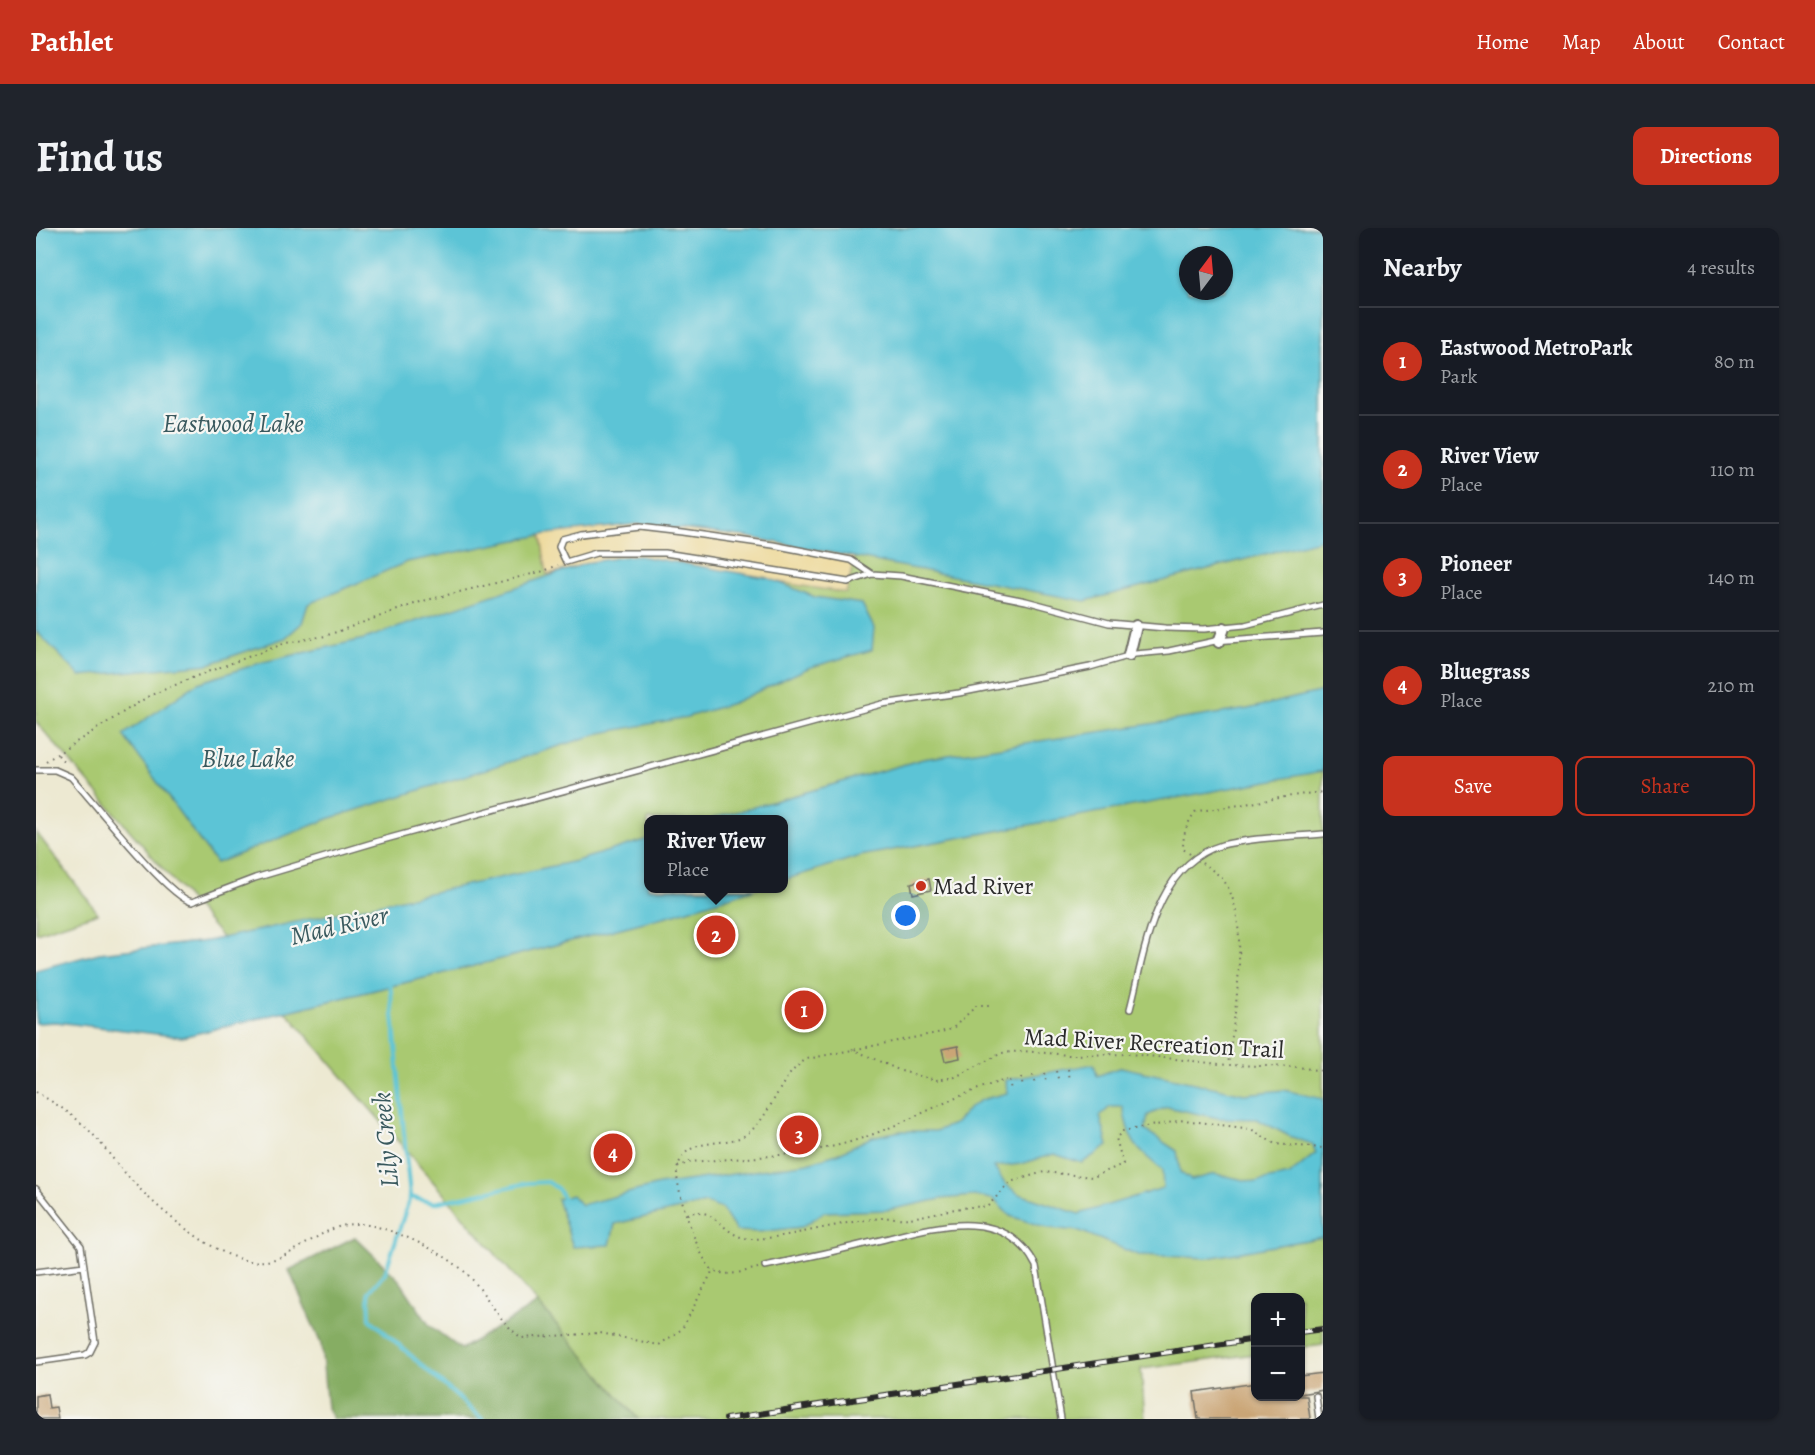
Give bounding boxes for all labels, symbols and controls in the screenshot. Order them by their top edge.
text: Pathlet [30,23,113,61]
text: Home [1476,28,1529,56]
text: Map [1562,28,1600,56]
text: About [1633,28,1685,56]
text: Contact [1718,28,1785,56]
button: Directions [1633,127,1779,185]
text: Find us [36,128,163,185]
north arrow [1179,246,1233,300]
text: Nearby [1383,250,1462,285]
text: 4 results [1687,254,1755,281]
text: Eastwood MetroPark [1440,333,1632,363]
text: 1 [1399,348,1406,375]
text: 80 m [1714,348,1755,375]
text: Park [1440,363,1478,390]
water label: Eastwood Lake [162,406,304,441]
text: River View [1440,441,1539,471]
text: 2 [1398,456,1407,483]
text: 110 m [1710,456,1755,483]
text: Place [1440,471,1482,498]
text: Pioneer [1440,549,1512,579]
text: 3 [1398,564,1407,591]
text: 140 m [1708,564,1755,591]
text: Place [1440,579,1482,606]
text: Bluegrass [1440,657,1530,687]
text: 4 [1398,672,1407,699]
text: 210 m [1707,672,1755,699]
text: Place [1440,687,1482,714]
water label: Blue Lake [202,741,294,776]
button: Save [1383,756,1563,816]
button: Share [1575,756,1755,816]
popup [644,815,788,893]
text: River View [667,826,765,856]
text: Place [667,856,709,883]
place label: Mad River [933,870,1033,902]
marker: Mad River [914,879,928,893]
water label: Mad River [287,897,393,954]
your location [891,901,920,930]
pin: 2 [696,912,736,958]
pin: 1 [784,988,824,1032]
street label: Mad River Recreation Trail [1023,1020,1285,1066]
water label: Lily Creek [364,1091,407,1189]
pin: 3 [780,1112,819,1158]
pin: 4 [594,1130,632,1176]
map controls [1251,1293,1305,1401]
button: + [1251,1293,1305,1347]
button: − [1251,1347,1305,1401]

